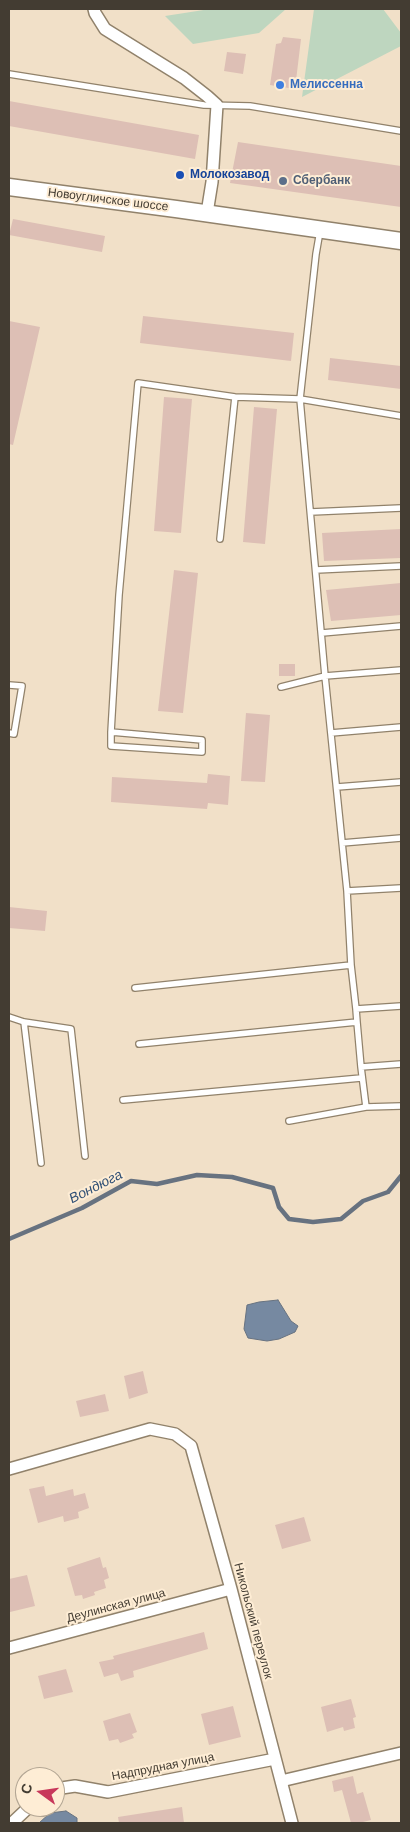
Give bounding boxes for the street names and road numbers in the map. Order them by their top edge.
street label: Новоугличское шоссе [47,185,169,215]
street label: Никольский переулок [231,1561,275,1681]
street label: Деулинская улица [65,1586,167,1626]
street label: Надпрудная улица [111,1750,215,1784]

